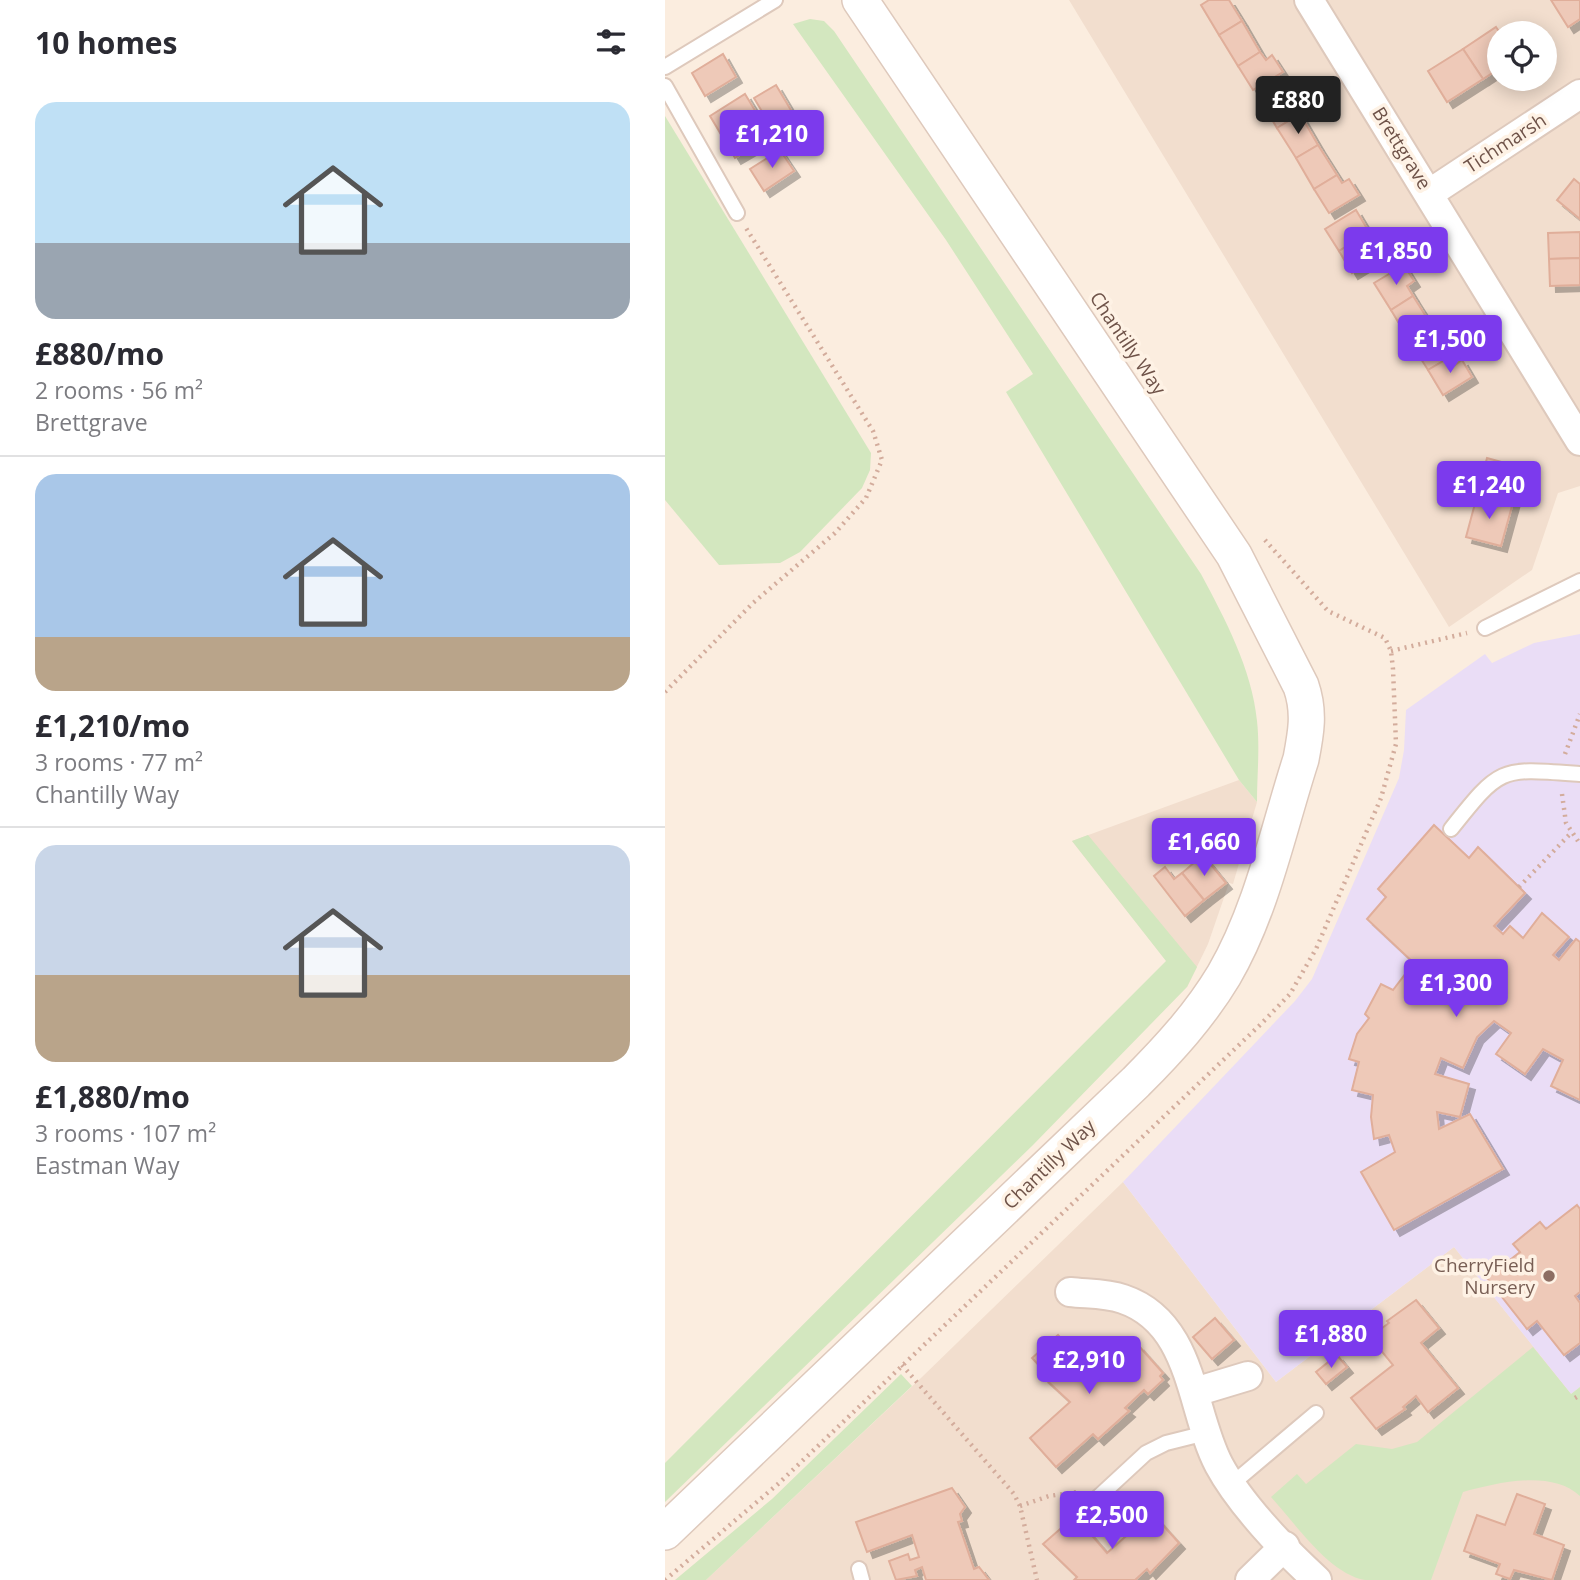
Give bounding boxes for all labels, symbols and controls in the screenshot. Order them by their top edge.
map controls [1487,21,1557,91]
button: locate [1487,21,1557,91]
text: 10 homes [35,22,178,63]
icon: filters [592,23,630,61]
pin: £880 [1257,76,1339,136]
text: £880 [1272,83,1324,115]
street label: Brettgrave [1366,102,1438,194]
street label: Tichmarsh [1459,107,1551,179]
pin: £1,210 [715,110,829,170]
text: £1,210 [736,117,808,149]
icon: home [270,147,396,273]
pin: £1,850 [1339,228,1453,287]
text: £1,850 [1360,234,1432,266]
street label: Chantilly Way [1084,286,1172,400]
pin: £1,500 [1393,316,1507,375]
text: £1,500 [1414,322,1486,354]
text: £880/mo [35,333,164,374]
text: 2 rooms · 56 m² [35,374,203,406]
text: Brettgrave [35,406,148,438]
pin: £1,240 [1432,462,1546,521]
text: £1,240 [1453,468,1525,500]
icon: home [270,519,396,645]
text: £1,210/mo [35,705,190,746]
text: 3 rooms · 77 m² [35,746,203,778]
text: Chantilly Way [35,778,179,810]
pin: £1,660 [1147,818,1261,878]
text: £1,660 [1168,825,1240,857]
icon: home [270,890,396,1016]
pin: £1,300 [1399,960,1513,1019]
text: £1,300 [1420,966,1492,998]
text: £1,880/mo [35,1076,190,1117]
street label: Chantilly Way [997,1113,1101,1215]
text: 3 rooms · 107 m² [35,1117,216,1149]
text: Eastman Way [35,1149,179,1181]
place label: CherryField Nursery [1434,1252,1535,1300]
marker: CherryField Nursery [1541,1268,1557,1284]
pin: £1,880 [1274,1310,1388,1370]
text: £1,880 [1295,1317,1367,1349]
pin: £2,910 [1032,1336,1146,1396]
text: £2,910 [1053,1343,1125,1375]
pin: £2,500 [1055,1492,1169,1551]
text: £2,500 [1076,1498,1148,1530]

